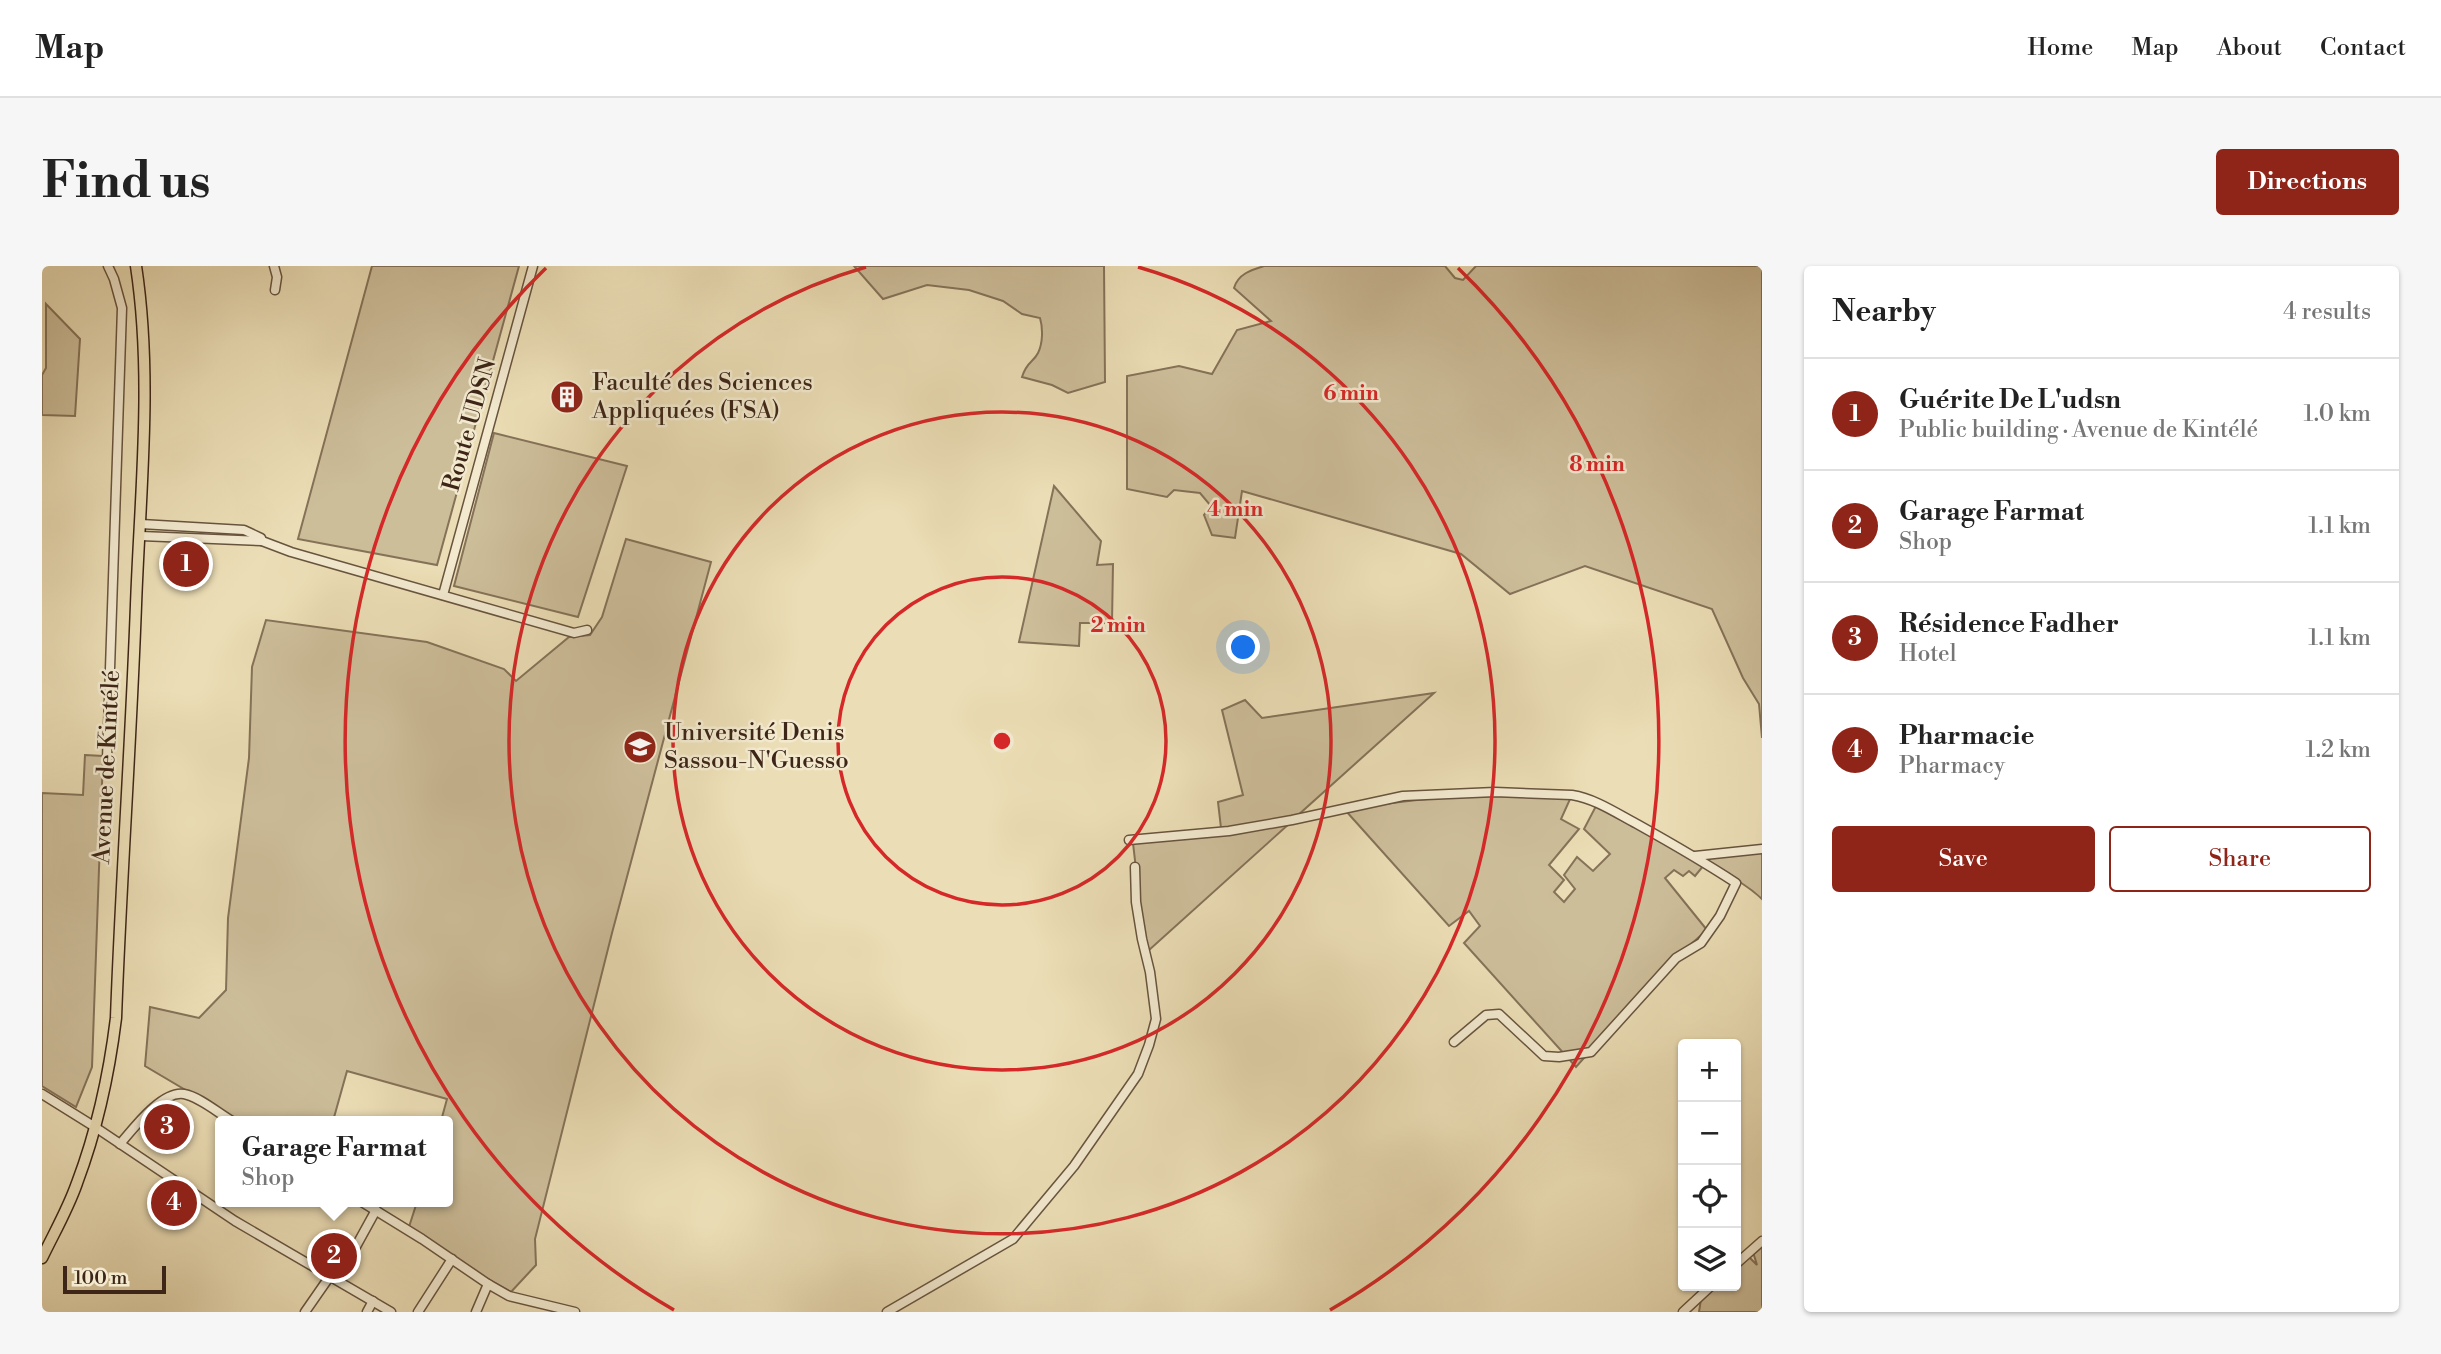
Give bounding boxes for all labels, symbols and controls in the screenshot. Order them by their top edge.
text: Map [35,28,104,69]
text: Home [2028,33,2093,63]
text: Map [2131,33,2179,63]
text: About [2217,33,2282,63]
text: Contact [2320,33,2406,63]
button: Directions [2216,149,2399,215]
text: Find us [42,152,211,213]
text: Nearby [1832,293,1936,331]
text: 4 results [2283,298,2371,326]
street label: Route UDSN [437,355,503,495]
place label: Faculté des Sciences Appliquées (FSA) [591,368,813,426]
building icon: Faculté des Sciences Appliquées (FSA) [548,378,586,416]
text: 6 min [1323,381,1379,407]
text: Guérite De L'udsn [1899,384,2121,416]
text: 1 [1849,400,1861,428]
text: 1.0 km [2303,400,2371,428]
text: Public building · Avenue de Kintélé [1899,416,2258,444]
text: 8 min [1569,452,1625,478]
text: Garage Farmat [1899,496,2084,528]
text: 4 min [1207,497,1263,523]
text: 2 [1848,512,1862,540]
text: 1.1 km [2308,512,2371,540]
text: Shop [1899,528,1952,556]
pin: 1 [163,538,209,590]
text: Résidence Fadher [1899,608,2119,640]
text: 2 min [1090,613,1146,639]
text: 3 [1848,624,1862,652]
text: 1.1 km [2308,624,2371,652]
your location [1226,630,1260,664]
text: Hotel [1899,640,1957,668]
street label: Avenue de Kintélé [87,669,127,866]
place label: Université Denis Sassou-N'Guesso [664,718,849,776]
text: Pharmacie [1899,720,2034,752]
school or university icon: Université Denis Sassou-N'Guesso [621,728,659,766]
centre of rings [990,729,1014,753]
text: 4 [1847,736,1863,764]
text: 1.2 km [2306,736,2371,764]
text: Pharmacy [1899,752,2005,780]
button: Save [1832,826,2095,892]
button: Share [2109,826,2371,892]
map controls [1678,1039,1741,1291]
button: + [1678,1039,1741,1102]
pin: 3 [144,1101,190,1153]
button: − [1678,1102,1741,1165]
popup [215,1116,453,1207]
text: Garage Farmat [241,1132,427,1164]
text: Shop [241,1164,295,1192]
button: locate [1678,1165,1741,1228]
pin: 4 [151,1177,197,1229]
button: layers [1678,1228,1741,1291]
pin: 2 [311,1230,357,1282]
scale bar [63,1263,166,1295]
text: 100 m [74,1266,127,1290]

